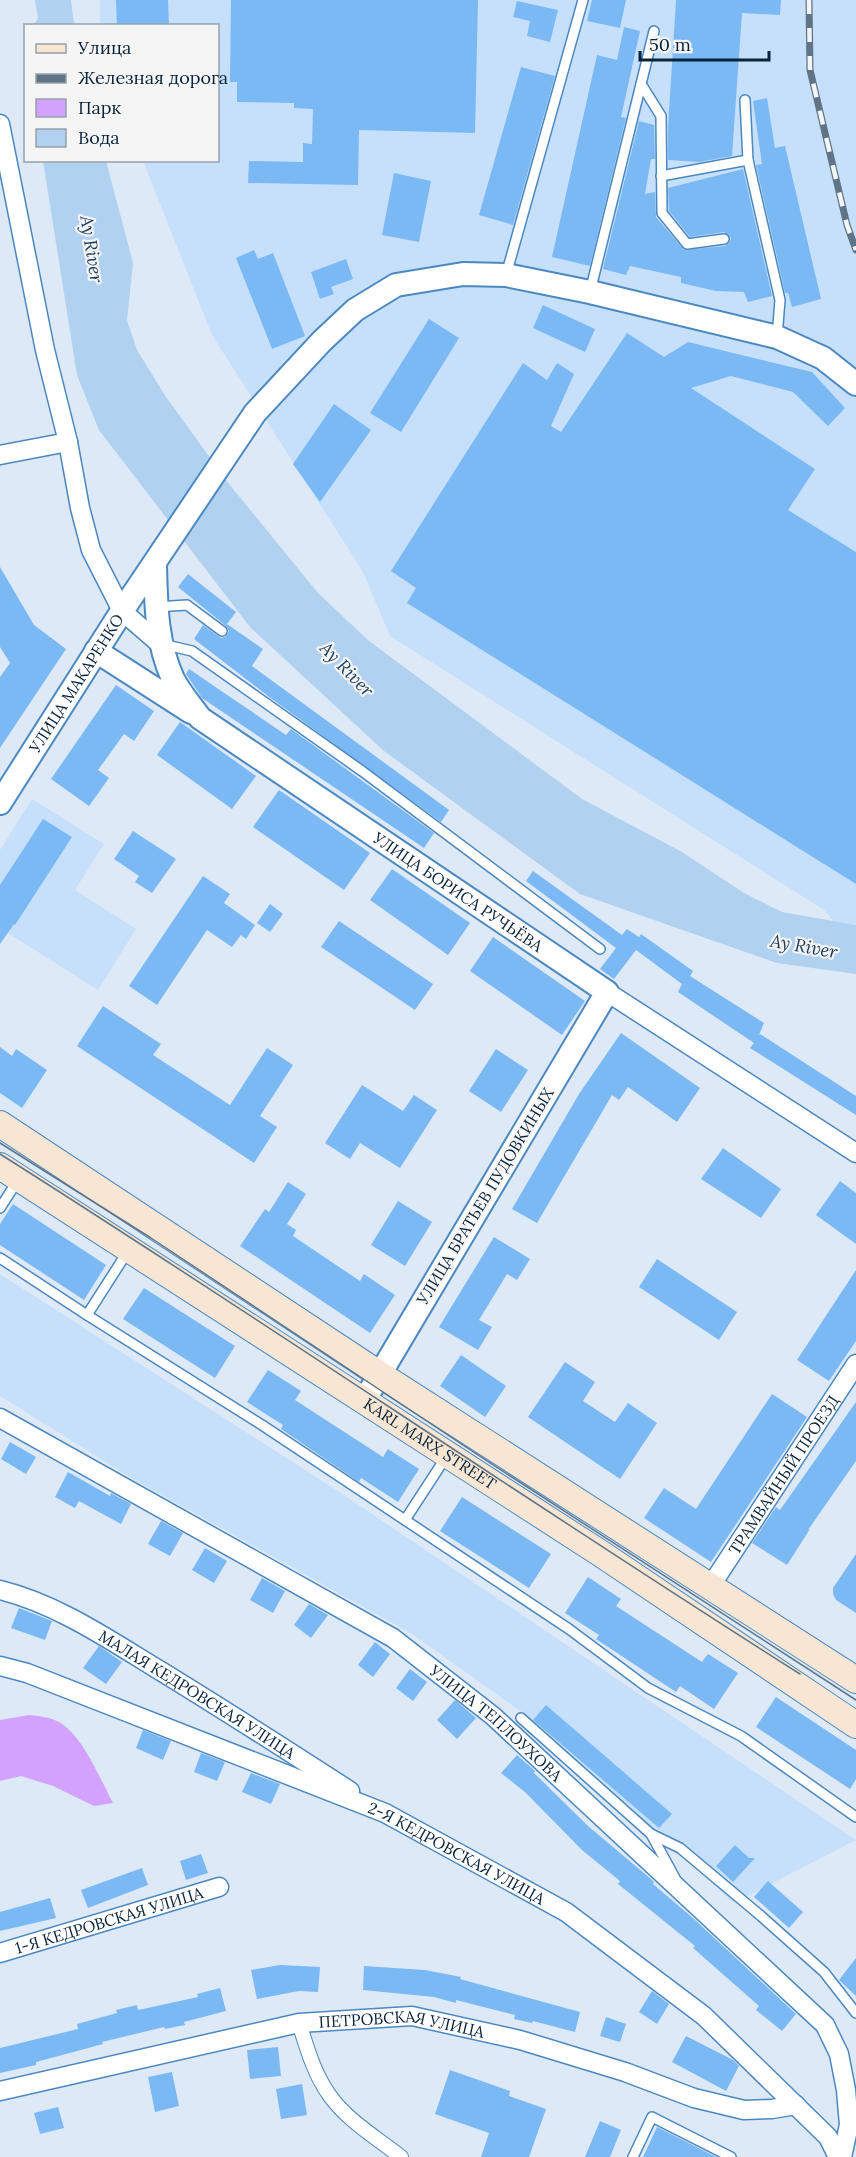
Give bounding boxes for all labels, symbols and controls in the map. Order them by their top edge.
legend [24,24,219,162]
scale bar [640,24,769,62]
text: 50 m [649,33,691,56]
text: Улица [77,36,131,59]
text: Железная дорога [78,66,228,89]
text: Парк [78,96,122,119]
text: Вода [78,126,120,149]
water label: Ay River [75,213,109,285]
street label: УЛИЦА МАКАРЕНКО [24,610,128,757]
water label: Ay River [314,636,379,702]
street label: УЛИЦА БОРИСА РУЧЬЁВА [369,827,548,957]
water label: Ay River [768,929,840,963]
street label: УЛИЦА БРАТЬЕВ ПУДОВКИНЫХ [412,1083,558,1309]
street label: ТРАМВАЙНЫЙ ПРОЕЗД [724,1391,843,1558]
street label: KARL MARX STREET [360,1393,500,1494]
street label: МАЛАЯ КЕДРОВСКАЯ УЛИЦА [95,1626,300,1764]
street label: УЛИЦА ТЕПЛОУХОВА [425,1660,567,1786]
street label: 2-Я КЕДРОВСКАЯ УЛИЦА [365,1797,549,1909]
street label: 1-Я КЕДРОВСКАЯ УЛИЦА [13,1882,207,1958]
street label: ПЕТРОВСКАЯ УЛИЦА [318,2006,487,2042]

